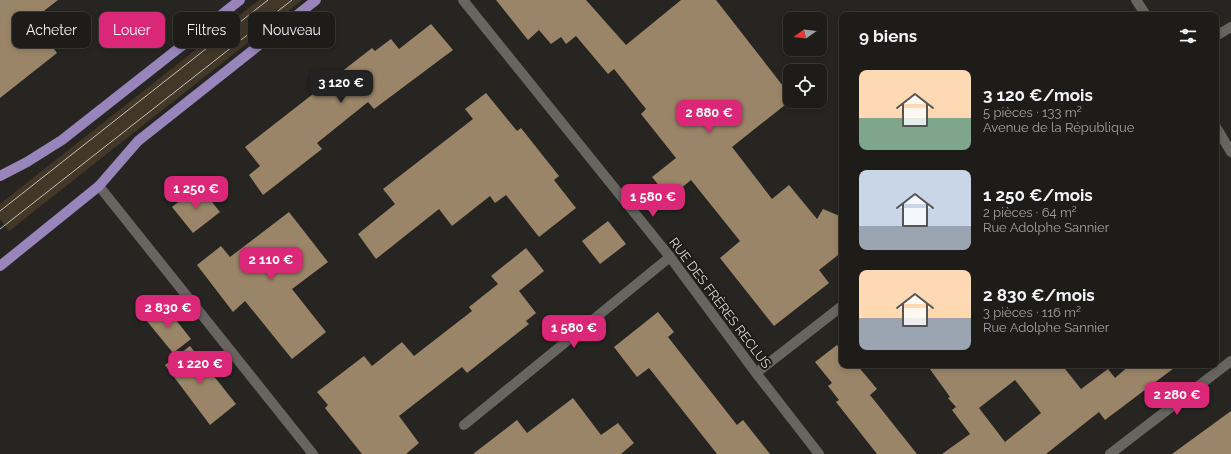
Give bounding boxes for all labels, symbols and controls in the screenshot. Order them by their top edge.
chip: Acheter [12,12,91,48]
chip: Louer [99,12,165,48]
chip: Filtres [173,12,240,48]
chip: Nouveau [248,12,335,48]
north arrow [783,12,827,56]
map controls [783,12,827,108]
icon: filters [1177,25,1199,47]
text: 9 biens [859,26,917,46]
button: locate [783,64,827,108]
pin: 3 120 € [304,70,378,104]
text: 3 120 € [318,75,364,90]
text: 3 120 €/mois [983,85,1093,105]
icon: home [891,86,939,134]
pin: 2 880 € [672,100,746,134]
text: 2 880 € [685,105,733,120]
text: 5 pièces · 133 m² [983,105,1082,120]
text: Avenue de la République [983,120,1134,135]
pin: 1 250 € [159,176,233,210]
text: 1 250 € [173,181,219,196]
pin: 1 580 € [616,184,690,218]
text: 1 250 €/mois [983,185,1093,205]
icon: home [891,186,939,234]
text: 1 580 € [630,189,676,204]
text: 2 pièces · 64 m² [983,205,1077,220]
text: Rue Adolphe Sannier [983,220,1109,235]
street label: RUE DES FRÈRES RECLUS [666,235,774,371]
pin: 2 110 € [234,247,308,281]
text: 2 110 € [249,252,293,267]
text: 2 830 €/mois [983,285,1095,305]
icon: home [891,286,939,334]
pin: 2 830 € [131,295,205,329]
text: 2 830 € [144,300,192,315]
text: 3 pièces · 116 m² [983,305,1081,320]
pin: 1 580 € [537,315,611,349]
text: 1 580 € [551,320,597,335]
text: Rue Adolphe Sannier [983,320,1109,335]
pin: 1 220 € [163,351,237,385]
text: 1 220 € [177,356,223,371]
pin: 2 280 € [1140,382,1214,416]
text: 2 280 € [1153,387,1201,402]

